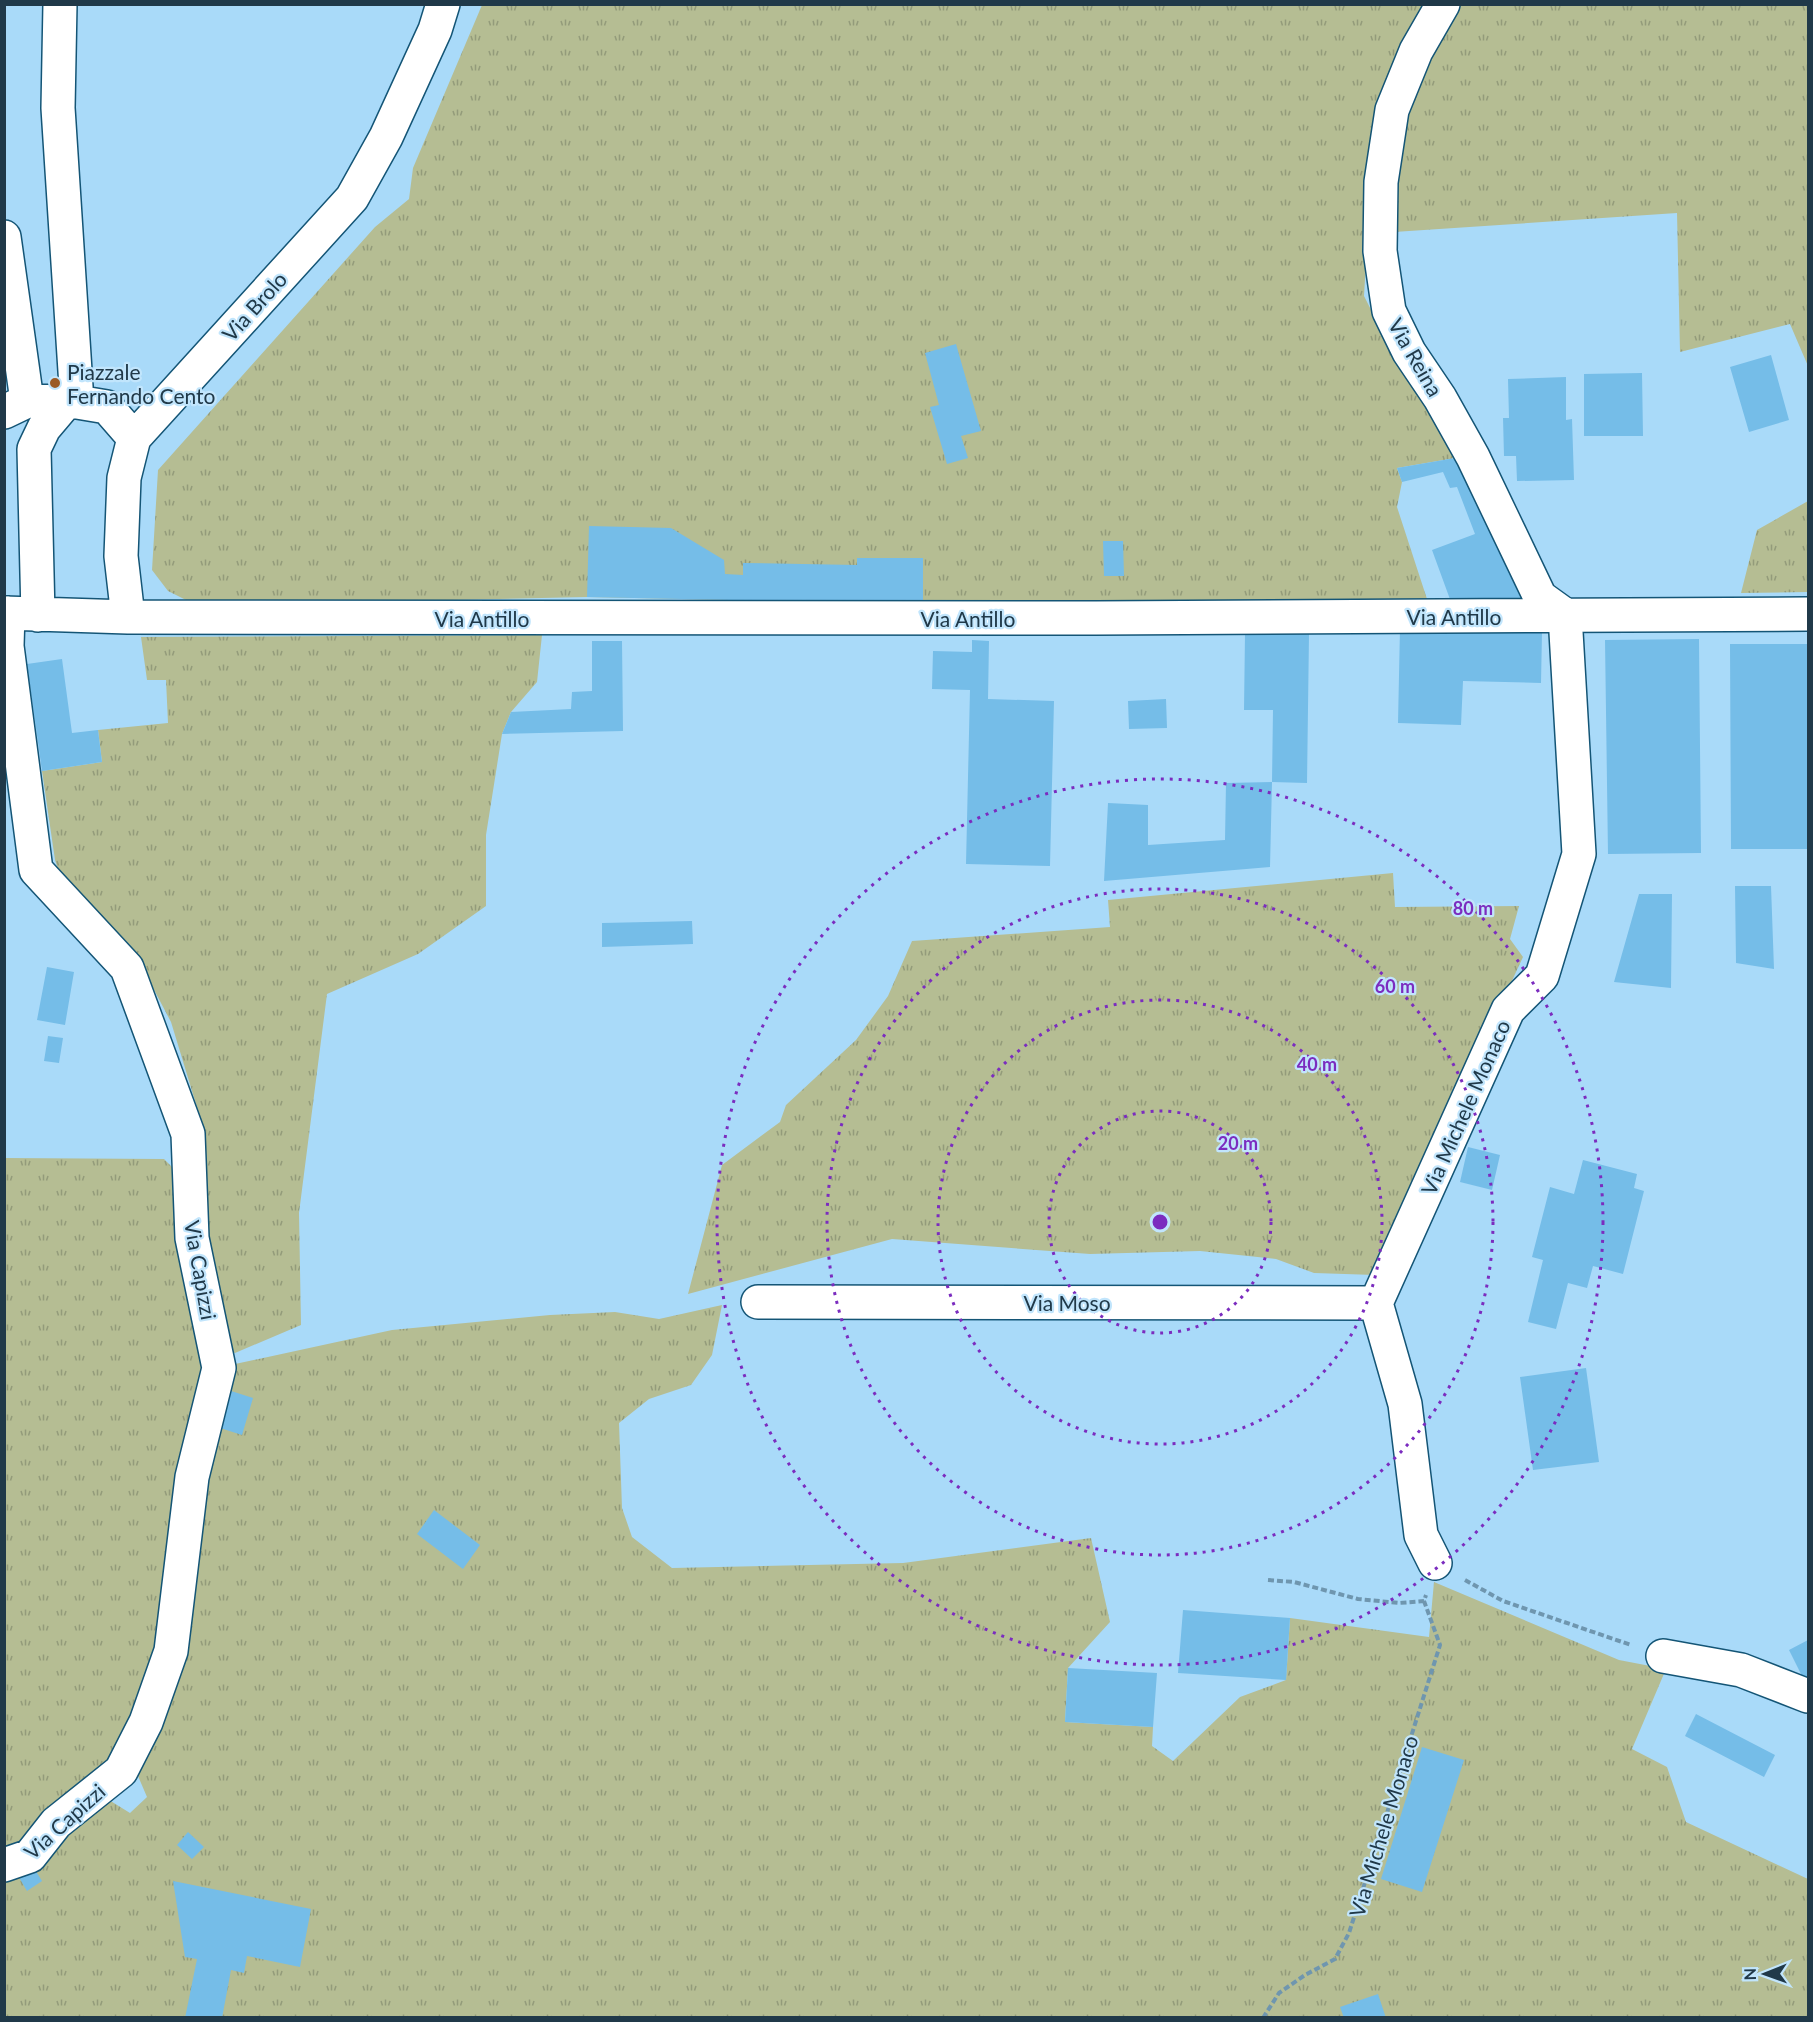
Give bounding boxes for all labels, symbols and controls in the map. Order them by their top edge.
street label: Via Brolo [216,266,292,346]
street label: Via Reina [1384,314,1448,400]
place label: Piazzale Fernando Cento [67,359,216,408]
marker: Piazzale Fernando Cento [48,376,62,390]
street label: Via Antillo [1407,604,1502,629]
street label: Via Antillo [435,606,530,631]
street label: Via Antillo [921,606,1016,631]
text: 80 m [1453,897,1493,919]
text: 60 m [1375,975,1415,997]
street label: Via Michele Monaco [1415,1016,1515,1198]
text: 40 m [1297,1053,1337,1075]
text: 20 m [1218,1132,1258,1154]
centre of rings [1150,1212,1170,1232]
street label: Via Capizzi [180,1218,222,1322]
street label: Via Moso [1023,1290,1111,1315]
street label: Via Michele Monaco [1343,1732,1423,1920]
street label: Via Capizzi [18,1778,110,1864]
north arrow [1735,1944,1795,2004]
text: N [1740,1968,1759,1981]

